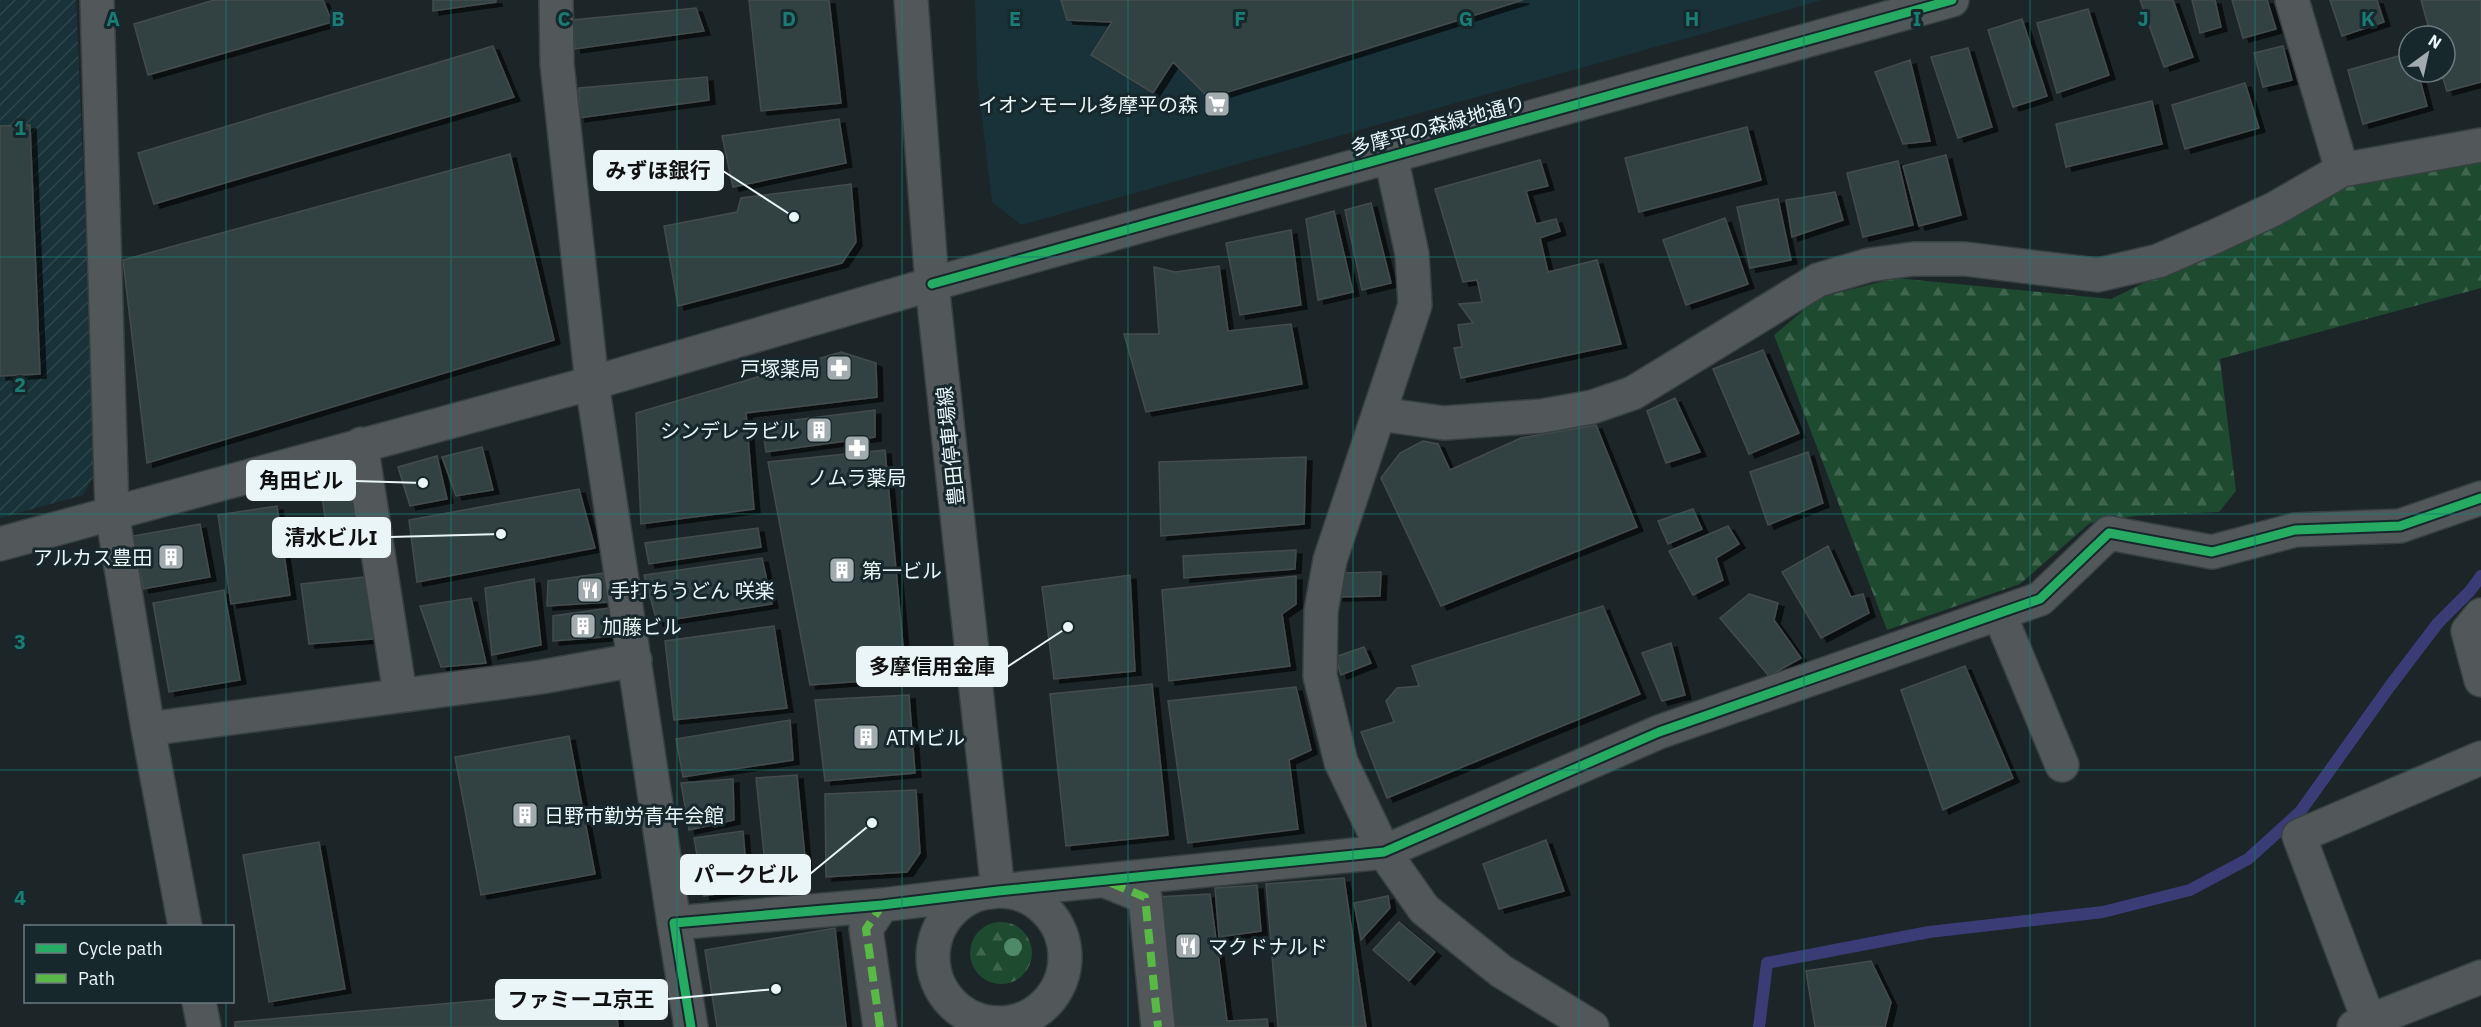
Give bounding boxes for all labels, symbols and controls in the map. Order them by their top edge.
text: A [106,5,120,32]
text: B [331,5,345,32]
text: C [557,5,571,32]
text: D [782,5,796,32]
text: E [1009,5,1021,32]
text: F [1234,5,1246,32]
text: G [1459,5,1473,32]
text: H [1685,5,1699,32]
text: I [1913,5,1921,32]
text: J [2137,5,2149,32]
text: K [2361,5,2375,32]
north arrow [2397,24,2457,84]
text: N [2425,30,2445,53]
supermarket icon: イオンモール多摩平の森 [1202,89,1232,119]
street label: 多摩平の森緑地通り [1348,89,1528,161]
place label: イオンモール多摩平の森 [978,91,1198,118]
text: 1 [14,114,26,141]
callout: みずほ銀行 [594,151,723,190]
text: みずほ銀行 [606,156,711,184]
pharmacy icon: 戸塚薬局 [824,353,854,383]
place label: 戸塚薬局 [740,355,820,382]
text: 2 [14,371,26,398]
street label: 豊田停車場線 [930,385,970,507]
building icon: シンデレラビル [804,415,834,445]
place label: シンデレラビル [660,417,800,444]
pharmacy icon: ノムラ薬局 [842,433,872,463]
callout: 角田ビル [247,461,355,500]
place label: ノムラ薬局 [808,464,907,491]
text: 角田ビル [259,466,343,494]
callout: 清水ビルI [273,518,390,557]
text: 清水ビルI [284,523,378,551]
building icon: アルカス豊田 [156,542,186,572]
place label: アルカス豊田 [33,544,152,571]
building icon: 第一ビル [827,555,857,585]
place label: 第一ビル [862,557,942,584]
restaurant icon: 手打ちうどん 咲楽 [575,575,605,605]
place label: 手打ちうどん 咲楽 [610,577,775,604]
building icon: 加藤ビル [568,611,598,641]
place label: 加藤ビル [602,613,682,640]
text: 3 [14,628,26,655]
callout: 多摩信用金庫 [857,647,1007,686]
text: 多摩信用金庫 [869,652,995,680]
building icon: ATMビル [851,722,881,752]
place label: ATMビル [886,724,965,751]
building icon: 日野市勤労青年会館 [510,800,540,830]
place label: 日野市勤労青年会館 [544,802,724,829]
callout: パークビル [681,855,810,894]
text: パークビル [694,860,799,888]
text: 4 [14,884,26,911]
legend [24,925,234,1003]
restaurant icon: マクドナルド [1173,931,1203,961]
place label: マクドナルド [1208,933,1328,960]
text: Cycle path [78,937,163,960]
text: Path [78,967,115,990]
callout: ファミーユ京王 [496,980,667,1019]
text: ファミーユ京王 [508,985,655,1013]

